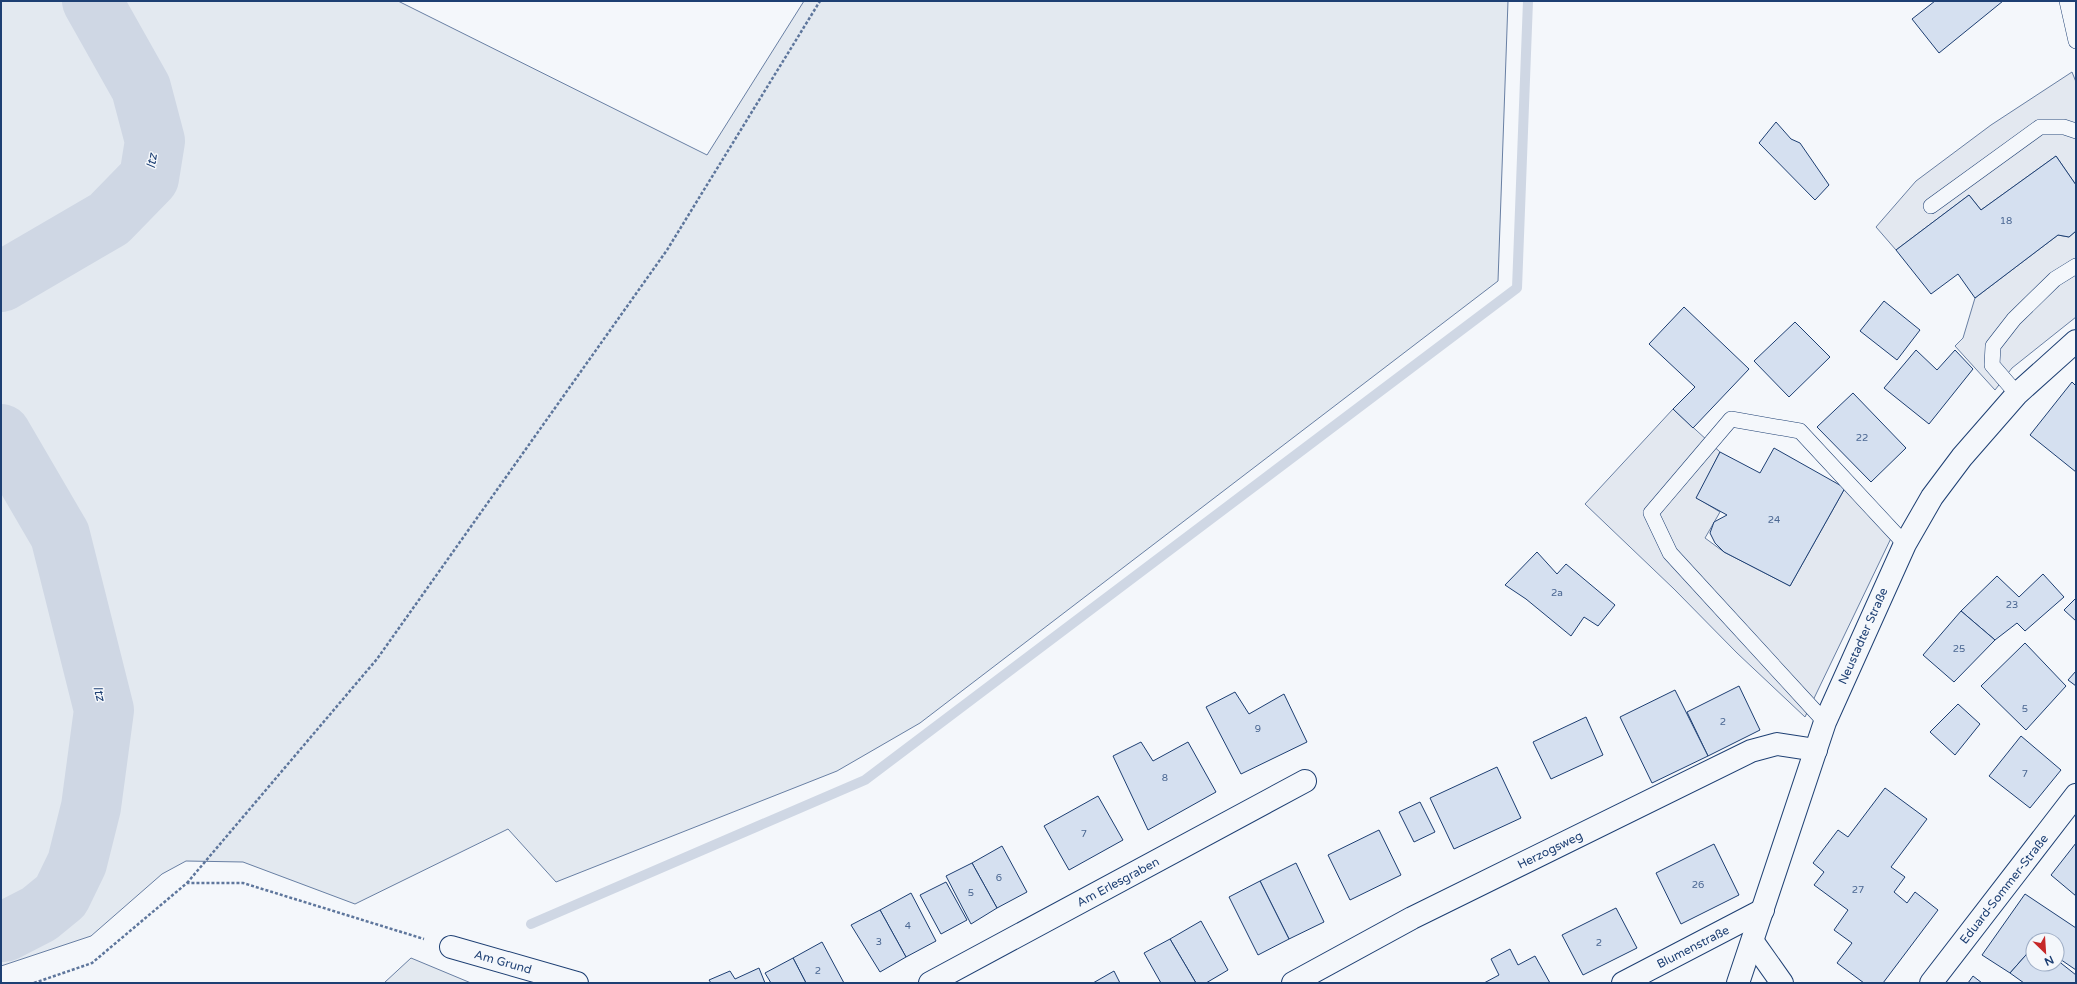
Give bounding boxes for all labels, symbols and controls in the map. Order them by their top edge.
water label: Itz [143,151,161,170]
house number: 18 [2000,215,2012,227]
house number: 22 [1856,432,1868,444]
house number: 24 [1768,514,1780,526]
street label: Neustadter Straße [1835,585,1891,687]
house number: 2a [1551,587,1563,599]
house number: 23 [2006,599,2018,611]
house number: 25 [1953,643,1965,655]
water label: Itz [89,684,109,704]
house number: 5 [2022,703,2028,715]
house number: 2 [1720,716,1726,728]
house number: 9 [1255,723,1261,735]
house number: 7 [2022,768,2028,780]
house number: 8 [1162,772,1168,784]
house number: 7 [1081,828,1087,840]
street label: Herzogsweg [1515,828,1585,872]
street label: Eduard-Sommer-Straße [1957,831,2051,946]
street label: Am Erlesgraben [1074,854,1162,910]
house number: 6 [996,872,1002,884]
house number: 26 [1692,879,1704,891]
house number: 27 [1852,884,1864,896]
house number: 5 [968,887,974,899]
house number: 4 [905,920,911,932]
street label: Blumenstraße [1654,923,1732,971]
north arrow [2025,932,2065,972]
house number: 3 [876,936,882,948]
house number: 2 [1596,937,1602,949]
street label: Am Grund [473,947,533,977]
text: N [2042,953,2056,968]
house number: 2 [815,965,821,977]

